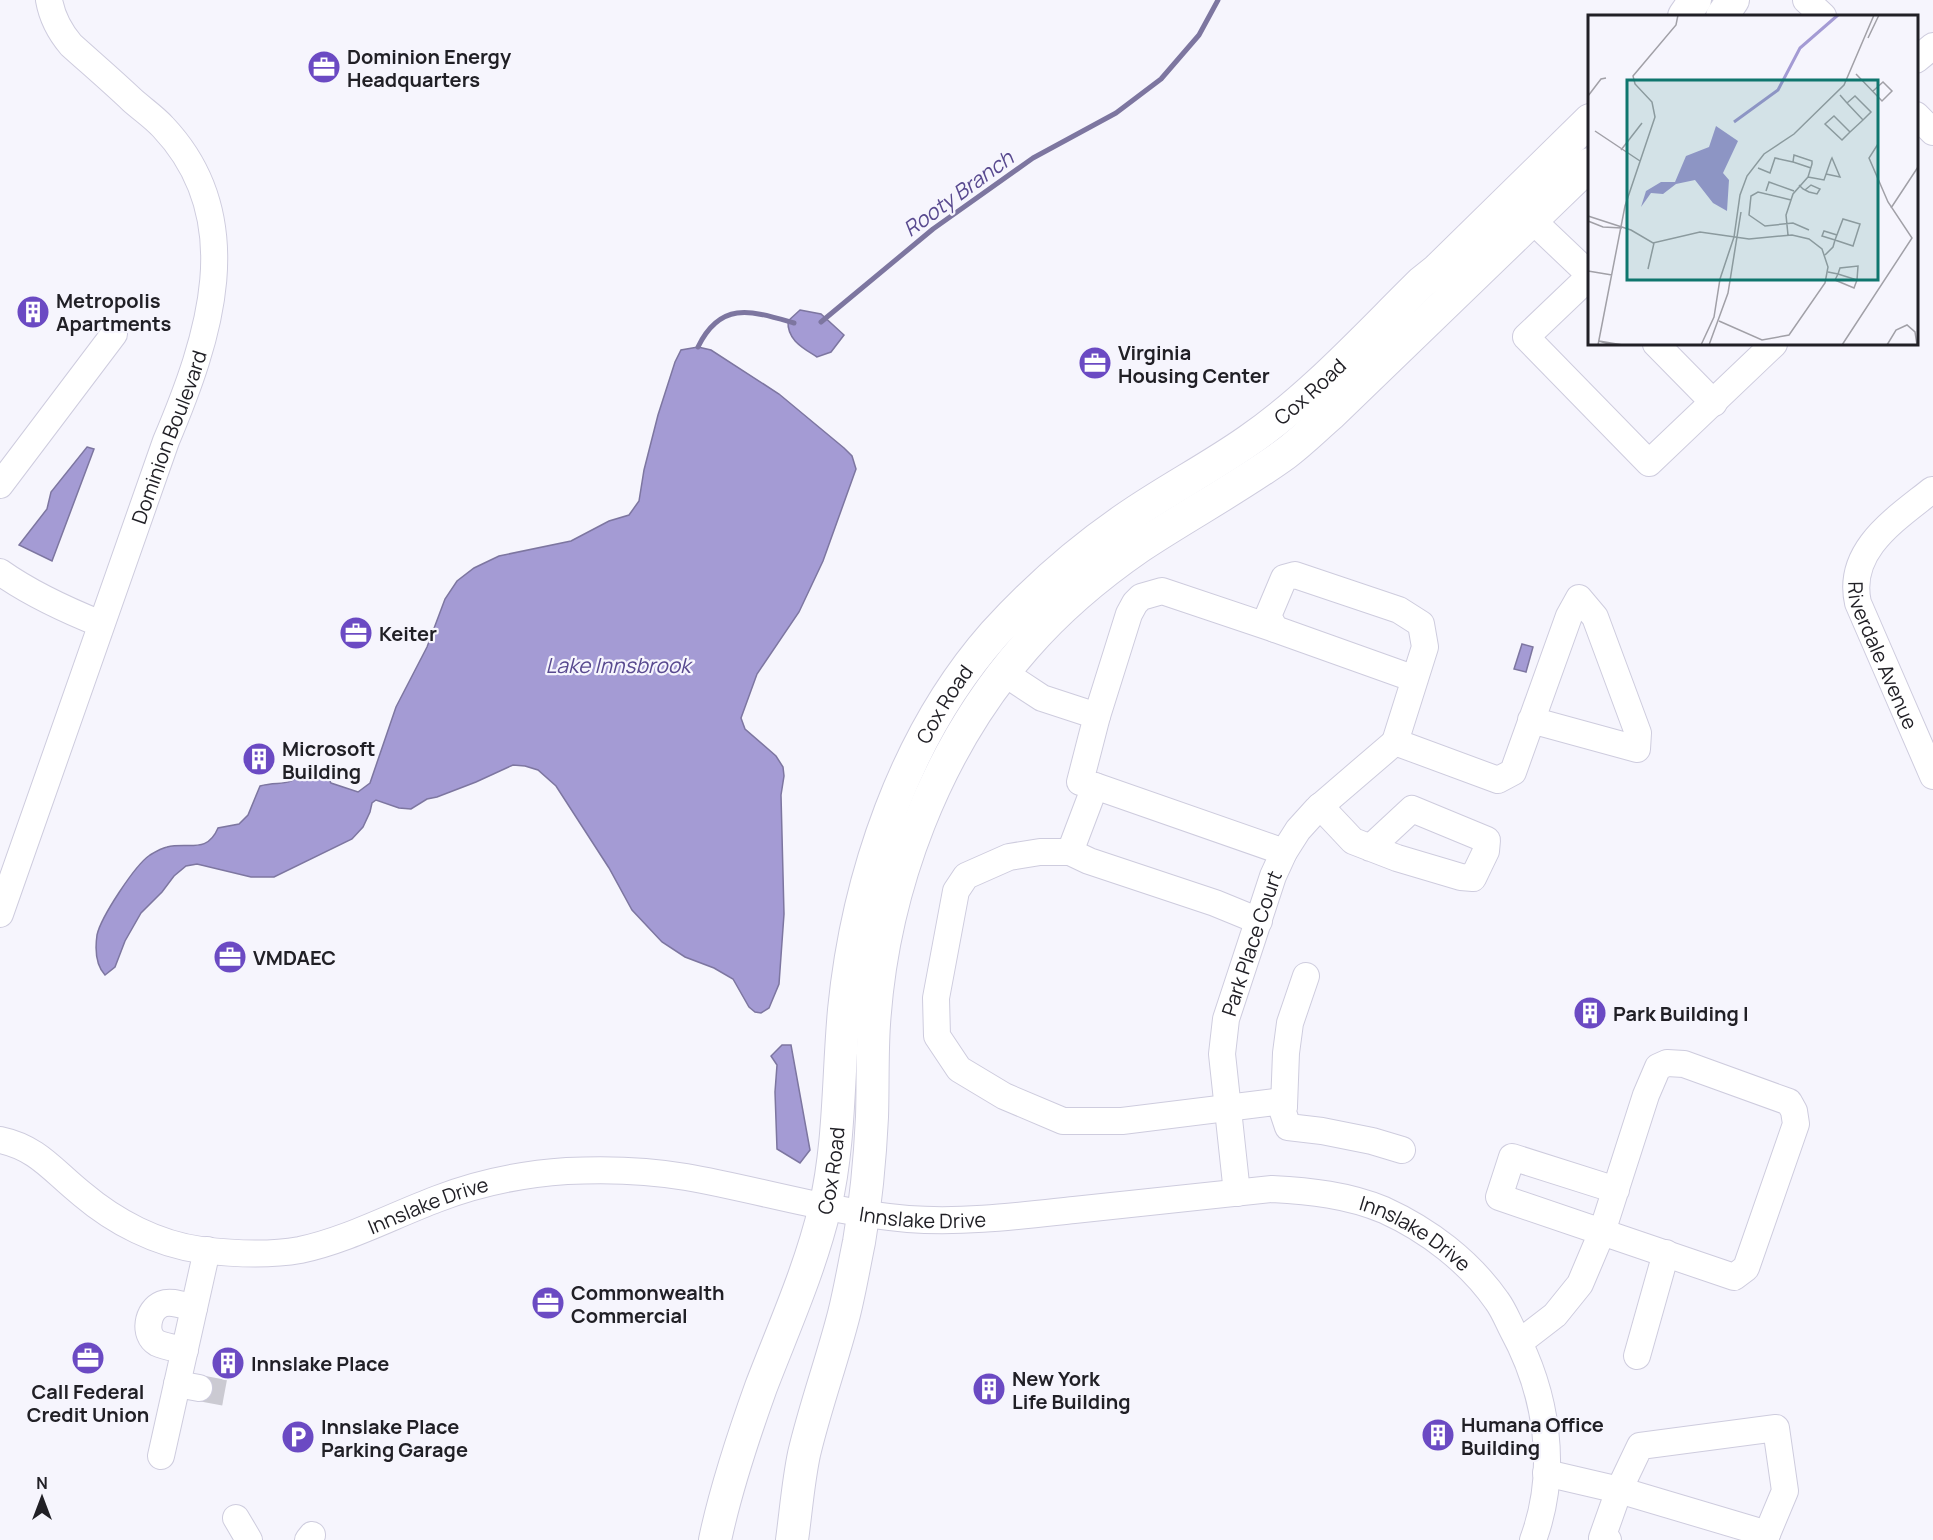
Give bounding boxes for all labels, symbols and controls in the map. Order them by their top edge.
inset map [1588,15,1918,345]
place label: Dominion Energy Headquarters [347,43,512,93]
office icon: Dominion Energy Headquarters [306,49,342,85]
water label: Rooty Branch [897,143,1020,242]
place label: Metropolis Apartments [56,287,172,337]
building icon: Metropolis Apartments [15,294,51,330]
place label: Virginia Housing Center [1118,339,1270,389]
office icon: Virginia Housing Center [1077,345,1113,381]
street label: Dominion Boulevard [125,347,212,527]
street label: Cox Road [1268,352,1351,431]
street label: Riverdale Avenue [1843,581,1925,733]
office icon: Keiter [338,615,374,651]
place label: Keiter [379,620,437,647]
water label: Lake Innsbrook [546,651,693,679]
street label: Cox Road [909,659,978,748]
place label: Microsoft Building [282,735,376,785]
building icon: Microsoft Building [241,741,277,777]
street label: Park Place Court [1214,866,1287,1019]
office icon: VMDAEC [212,939,248,975]
place label: VMDAEC [253,944,336,971]
building icon: Park Building I [1572,995,1608,1031]
place label: Park Building I [1613,1000,1749,1027]
street label: Cox Road [810,1126,850,1217]
street label: Innslake Drive [364,1170,491,1240]
street label: Innslake Drive [1357,1189,1477,1277]
street label: Innslake Drive [857,1200,987,1234]
place label: Commonwealth Commercial [571,1279,725,1329]
office icon: Commonwealth Commercial [530,1285,566,1321]
office icon: Call Federal Credit Union [70,1340,106,1376]
building icon: Innslake Place [210,1345,246,1381]
place label: Innslake Place [251,1350,389,1377]
place label: New York Life Building [1012,1365,1131,1415]
building icon: New York Life Building [971,1371,1007,1407]
place label: Call Federal Credit Union [27,1378,149,1428]
place label: Humana Office Building [1461,1411,1604,1461]
place label: Innslake Place Parking Garage [321,1413,468,1463]
building icon: Humana Office Building [1420,1417,1456,1453]
parking icon: Innslake Place Parking Garage [280,1419,316,1455]
north arrow [12,1468,72,1528]
text: N [36,1472,48,1494]

